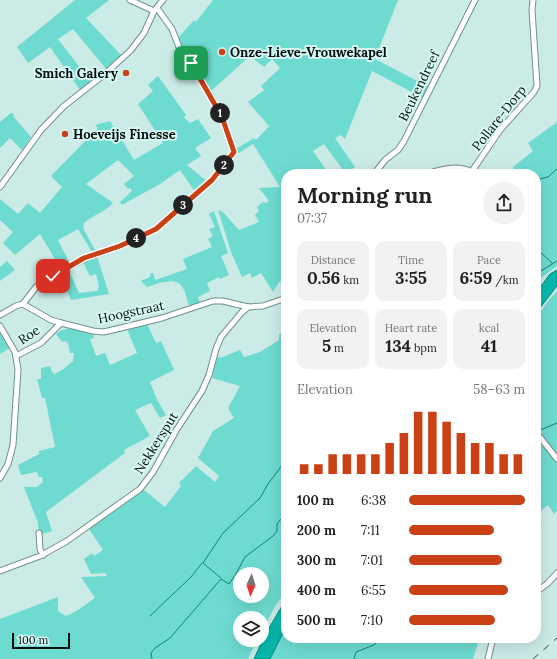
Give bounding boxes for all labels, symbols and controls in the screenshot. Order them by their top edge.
place label: Onze-Lieve-Vrouwekapel [230,44,387,61]
pin [174,46,208,80]
street label: Beukendreef [395,46,444,124]
marker: Onze-Lieve-Vrouwekapel [217,47,227,57]
icon: arrive [180,52,202,74]
place label: Smich Galery [35,65,119,82]
marker: Smich Galery [121,68,131,78]
street label: Pollare-Dorp [468,82,530,154]
pin: 1 [210,103,230,123]
text: 1 [218,106,222,120]
place label: Hoeveijs Finesse [73,126,176,143]
marker: Hoeveijs Finesse [60,129,70,139]
pin: 2 [214,155,234,175]
text: 2 [221,158,227,172]
text: Morning run [297,181,432,209]
button: share [483,182,525,224]
pin: 3 [173,195,193,215]
text: 3 [180,198,186,212]
text: 07:37 [297,210,327,227]
pin: 4 [126,228,146,248]
text: 4 [133,231,139,245]
text: Distance [311,253,355,267]
text: Time [398,253,424,267]
text: Pace [477,253,501,267]
pin [36,259,70,293]
icon: check [42,265,64,287]
text: 0.56 [307,267,340,289]
text: 3:55 [395,267,427,289]
text: 6:59 [459,267,492,289]
text: km [340,273,359,287]
text: /km [492,273,519,287]
street label: Hoogstraat [96,297,166,327]
text: Elevation [309,321,357,335]
text: Heart rate [385,321,437,335]
text: kcal [479,321,499,335]
street label: Roe [15,322,43,348]
text: 5 [322,335,331,357]
text: 134 [385,335,411,357]
text: 41 [481,335,497,357]
text: m [331,341,344,355]
text: bpm [411,341,437,355]
text: Elevation [297,381,353,398]
text: 58–63 m [473,381,525,398]
street label: Nekkersput [130,409,182,477]
text: 100 m [297,492,334,509]
text: 6:38 [361,492,386,509]
text: 200 m [297,522,336,539]
text: 7:11 [361,522,380,539]
text: 300 m [297,552,336,569]
text: 7:01 [361,552,383,569]
north arrow [233,567,269,603]
map controls [233,567,269,647]
text: 400 m [297,582,336,599]
text: 6:55 [361,582,386,599]
button: layers [233,611,269,647]
text: 500 m [297,612,336,629]
text: 7:10 [361,612,383,629]
scale bar [12,631,70,650]
text: 100 m [18,633,48,647]

